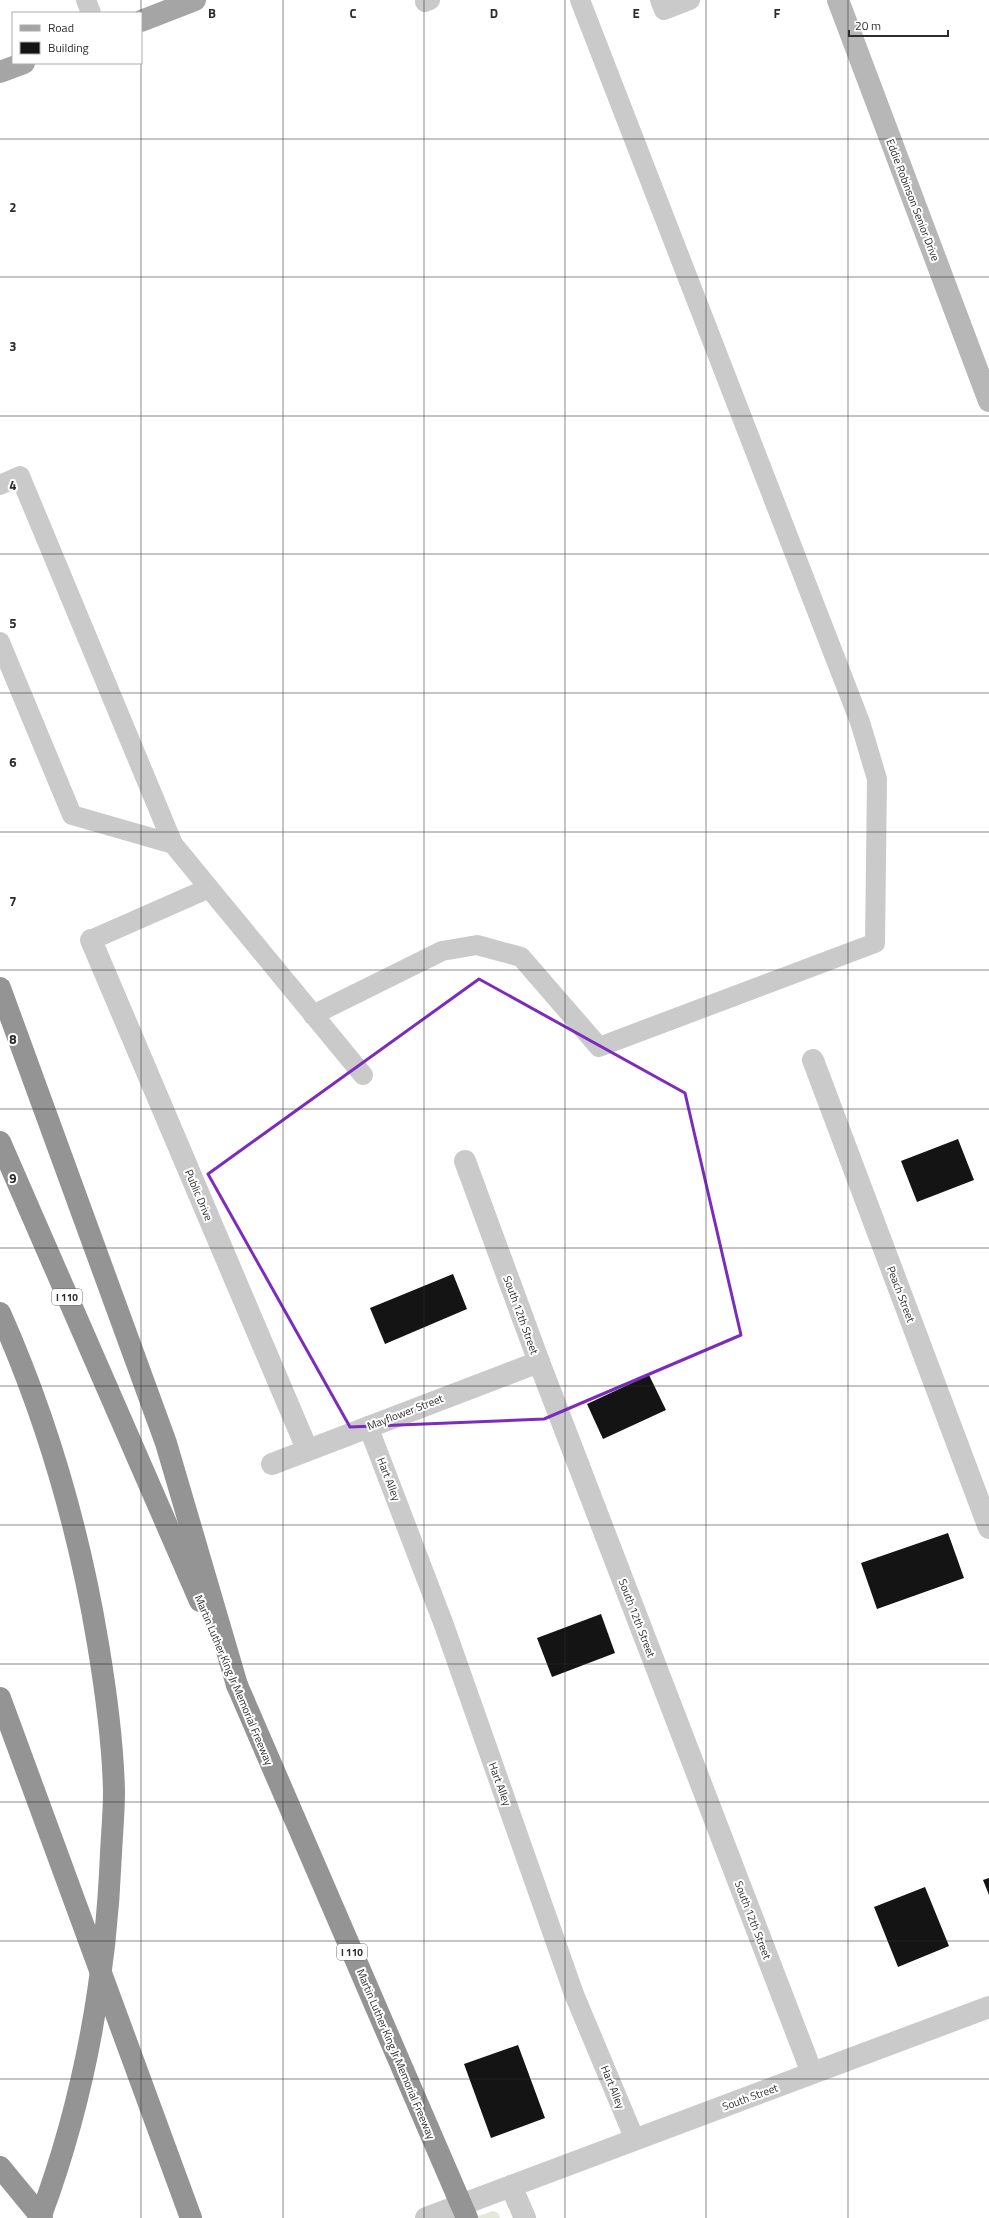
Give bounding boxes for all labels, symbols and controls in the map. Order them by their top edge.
text: B [208,3,216,23]
text: C [349,3,357,23]
text: D [490,3,498,23]
text: E [632,3,640,23]
text: F [774,3,781,23]
legend [12,12,142,64]
scale bar [849,12,948,38]
text: 20 m [855,16,881,35]
text: Road [48,18,74,37]
text: Building [48,38,89,57]
street label: Eddie Robinson Senior Drive [882,137,944,264]
text: 2 [9,197,17,217]
text: 3 [9,336,17,356]
text: 4 [9,475,17,495]
text: 5 [9,613,17,633]
text: 6 [9,752,17,772]
text: 7 [9,891,17,911]
text: 8 [9,1029,17,1049]
street label: Public Drive [181,1167,217,1224]
text: 9 [9,1168,17,1188]
street label: Peach Street [883,1264,919,1325]
street label: South 12th Street [499,1273,543,1357]
road number: I 110 [52,1289,82,1305]
street label: Mayflower Street [365,1390,446,1434]
street label: Hart Alley [373,1455,405,1504]
street label: South 12th Street [615,1577,659,1660]
street label: Martin Luther King Jr Memorial Freeway [191,1592,278,1768]
street label: Hart Alley [485,1760,516,1809]
street label: South 12th Street [731,1879,775,1962]
road number: I 110 [337,1944,367,1960]
street label: Martin Luther King Jr Memorial Freeway [353,1966,440,2142]
street label: Hart Alley [597,2063,629,2112]
street label: South Street [720,2079,780,2114]

